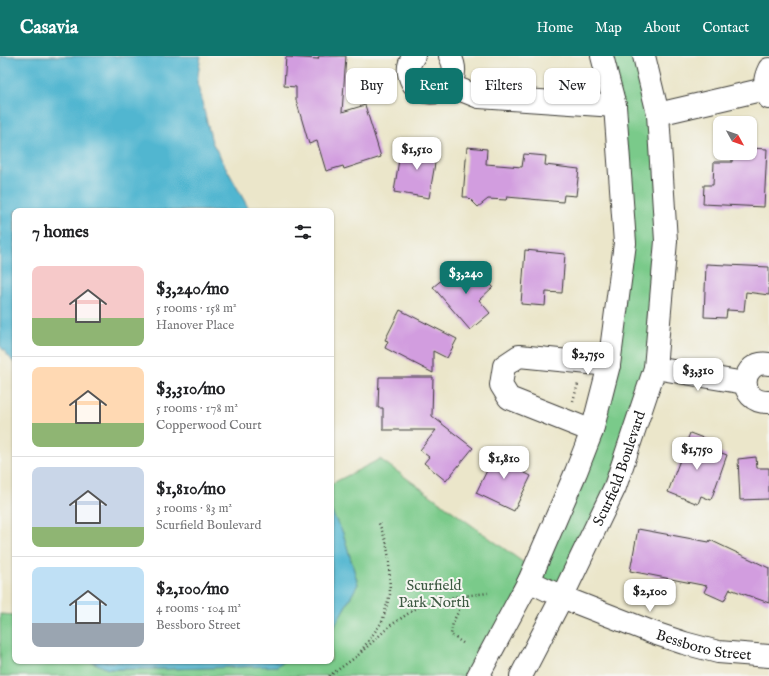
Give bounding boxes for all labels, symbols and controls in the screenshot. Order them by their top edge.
text: Casavia [20,16,78,40]
text: Home [537,19,573,37]
text: Map [595,19,622,37]
text: About [644,19,680,37]
text: Contact [702,19,749,37]
chip: Buy [346,68,397,104]
chip: Rent [405,68,463,104]
chip: Filters [471,68,536,104]
chip: New [544,68,600,104]
north arrow [713,116,757,160]
map controls [713,116,757,160]
pin: $1,510 [384,137,450,171]
text: $1,510 [401,141,433,158]
icon: filters [292,221,314,243]
text: 7 homes [32,222,89,243]
pin: $3,240 [433,261,499,295]
text: $3,240 [449,265,483,282]
text: $3,240/mo [156,279,229,300]
icon: home [64,282,112,330]
text: 5 rooms · 158 m² [156,300,237,317]
text: Hanover Place [156,317,234,334]
pin: $2,750 [555,342,621,376]
text: $2,750 [571,346,605,363]
pin: $3,310 [665,358,731,392]
text: $3,310 [682,362,714,379]
text: $3,310/mo [156,379,225,400]
icon: home [64,383,112,431]
text: 5 rooms · 178 m² [156,400,238,417]
street label: Scurfield Boulevard [589,408,650,529]
text: Copperwood Court [156,417,262,434]
pin: $1,750 [664,437,730,471]
text: $1,750 [681,441,713,458]
pin: $1,810 [471,446,537,480]
text: $1,810 [488,450,520,467]
text: $1,810/mo [156,479,226,500]
icon: home [64,483,112,531]
text: 3 rooms · 83 m² [156,500,232,517]
text: Scurfield Boulevard [156,517,261,534]
park label: Scurfield Park North [398,576,470,612]
text: $2,100/mo [156,579,229,600]
pin: $2,100 [617,579,683,613]
icon: home [64,583,112,631]
text: $2,100 [633,583,667,600]
text: 4 rooms · 104 m² [156,600,241,617]
text: Bessboro Street [156,617,241,634]
street label: Bessboro Street [653,625,752,665]

